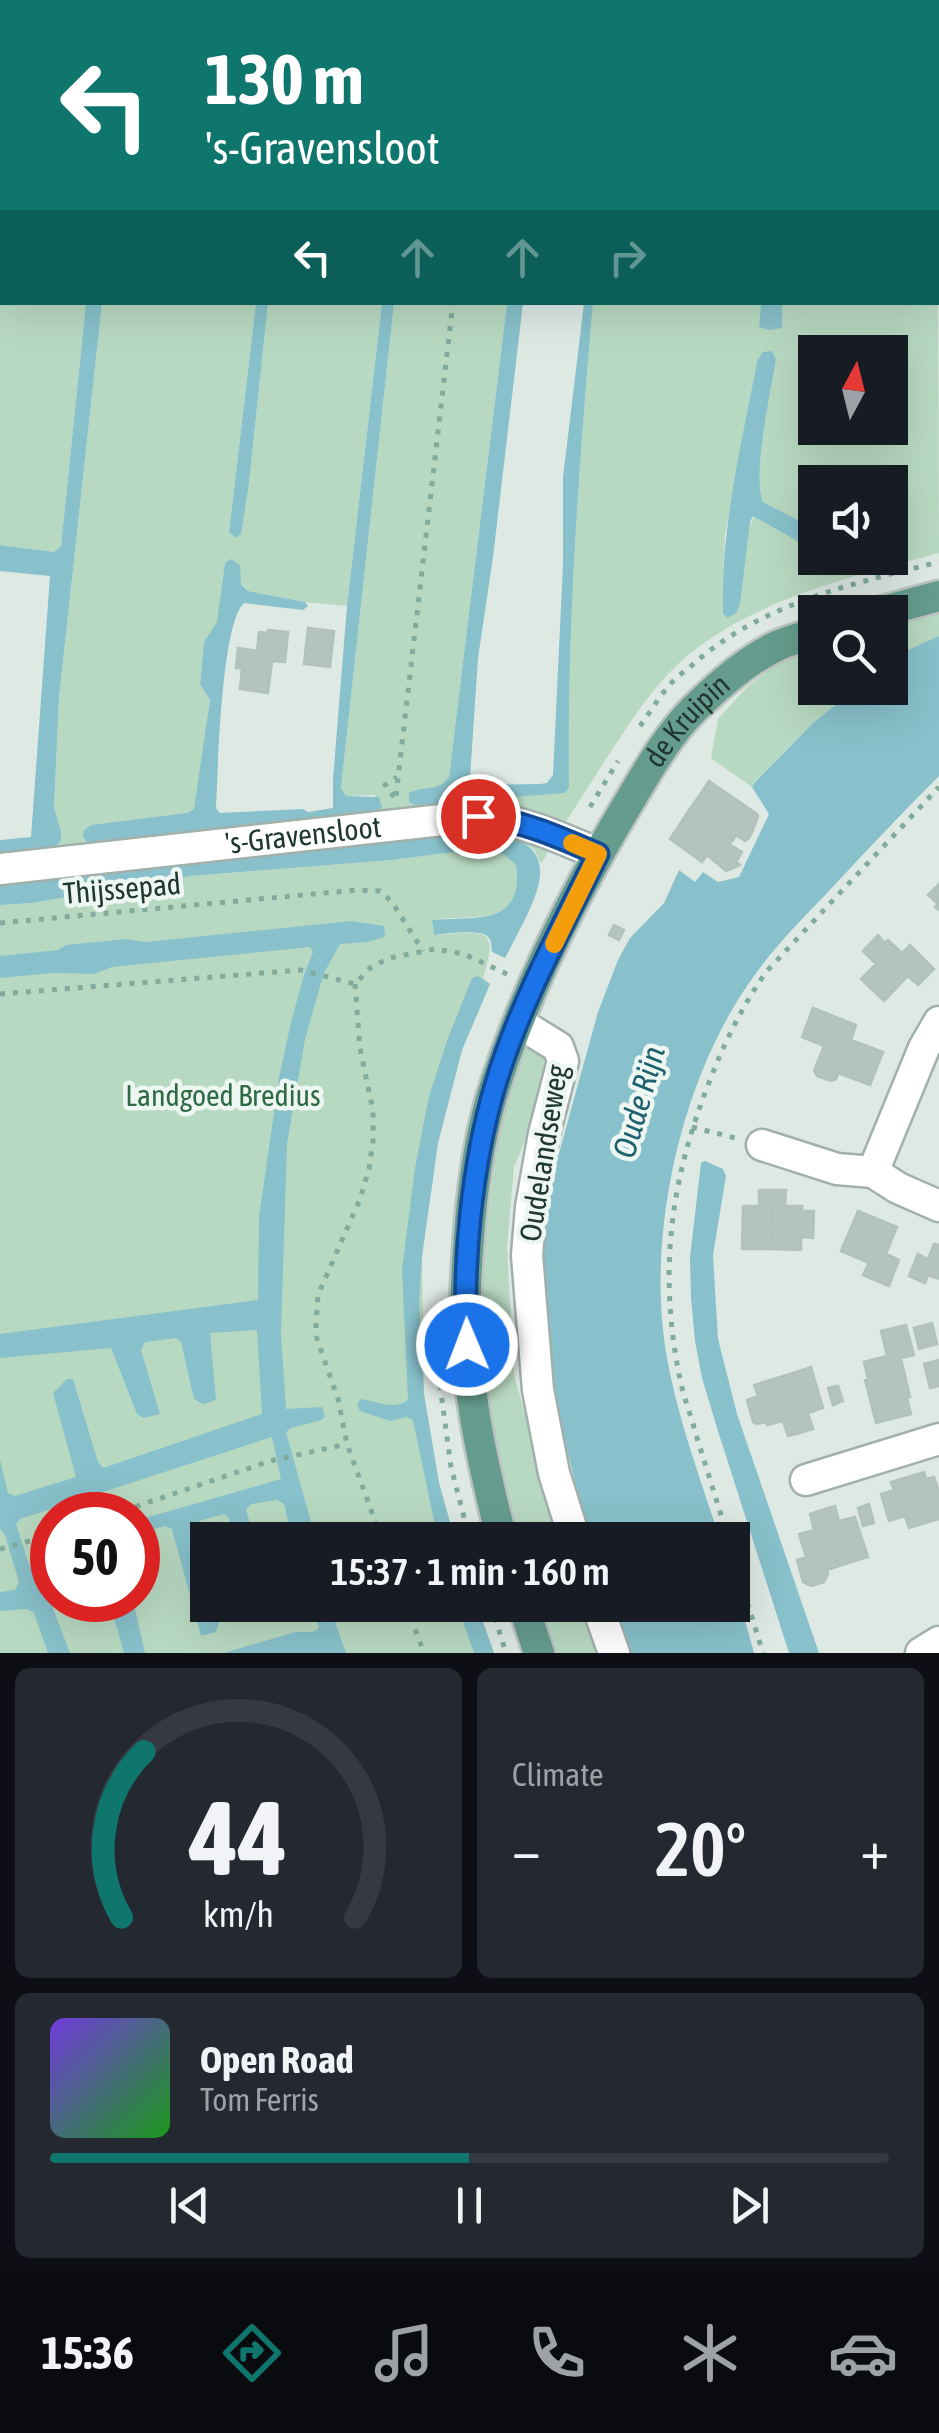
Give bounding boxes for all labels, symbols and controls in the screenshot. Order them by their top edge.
text: 130 m [205,39,364,119]
icon: left [40,40,170,170]
text: 's-Gravensloot [205,122,440,174]
icon: left [285,230,340,285]
icon: ahead [390,230,445,285]
icon: ahead [495,230,550,285]
icon: right [600,230,655,285]
north arrow [798,335,908,445]
map controls [798,335,908,705]
button: sound [798,465,908,575]
button: search [798,595,908,705]
street label: de Kruipin [636,667,736,773]
pin [436,774,521,859]
icon: arrive [451,789,506,844]
street label: 's-Gravensloot [223,809,383,860]
street label: Thijssepad [62,866,182,910]
water label: Oude Rijn [605,1042,672,1162]
street label: Oudelandseweg [512,1062,574,1244]
park label: Landgoed Bredius [125,1078,321,1112]
position arrow [415,1293,519,1397]
speed limit sign: 50 [30,1492,160,1622]
text: 15:37 · 1 min · 160 m [330,1550,610,1593]
text: Climate [512,1756,604,1793]
text: 44 [189,1778,287,1897]
text: 20° [655,1806,746,1892]
text: − [512,1818,541,1881]
text: + [860,1818,889,1881]
text: km/h [203,1894,274,1935]
text: Open Road [200,2038,354,2081]
text: Tom Ferris [200,2081,319,2118]
icon: previous [162,2178,217,2233]
icon: pause [442,2178,497,2233]
icon: next [722,2178,777,2233]
icon: directions [217,2318,287,2388]
icon: music [369,2318,439,2388]
icon: phone [522,2318,592,2388]
icon: climate [675,2318,745,2388]
icon: car [828,2318,898,2388]
text: 15:36 [41,2327,134,2379]

